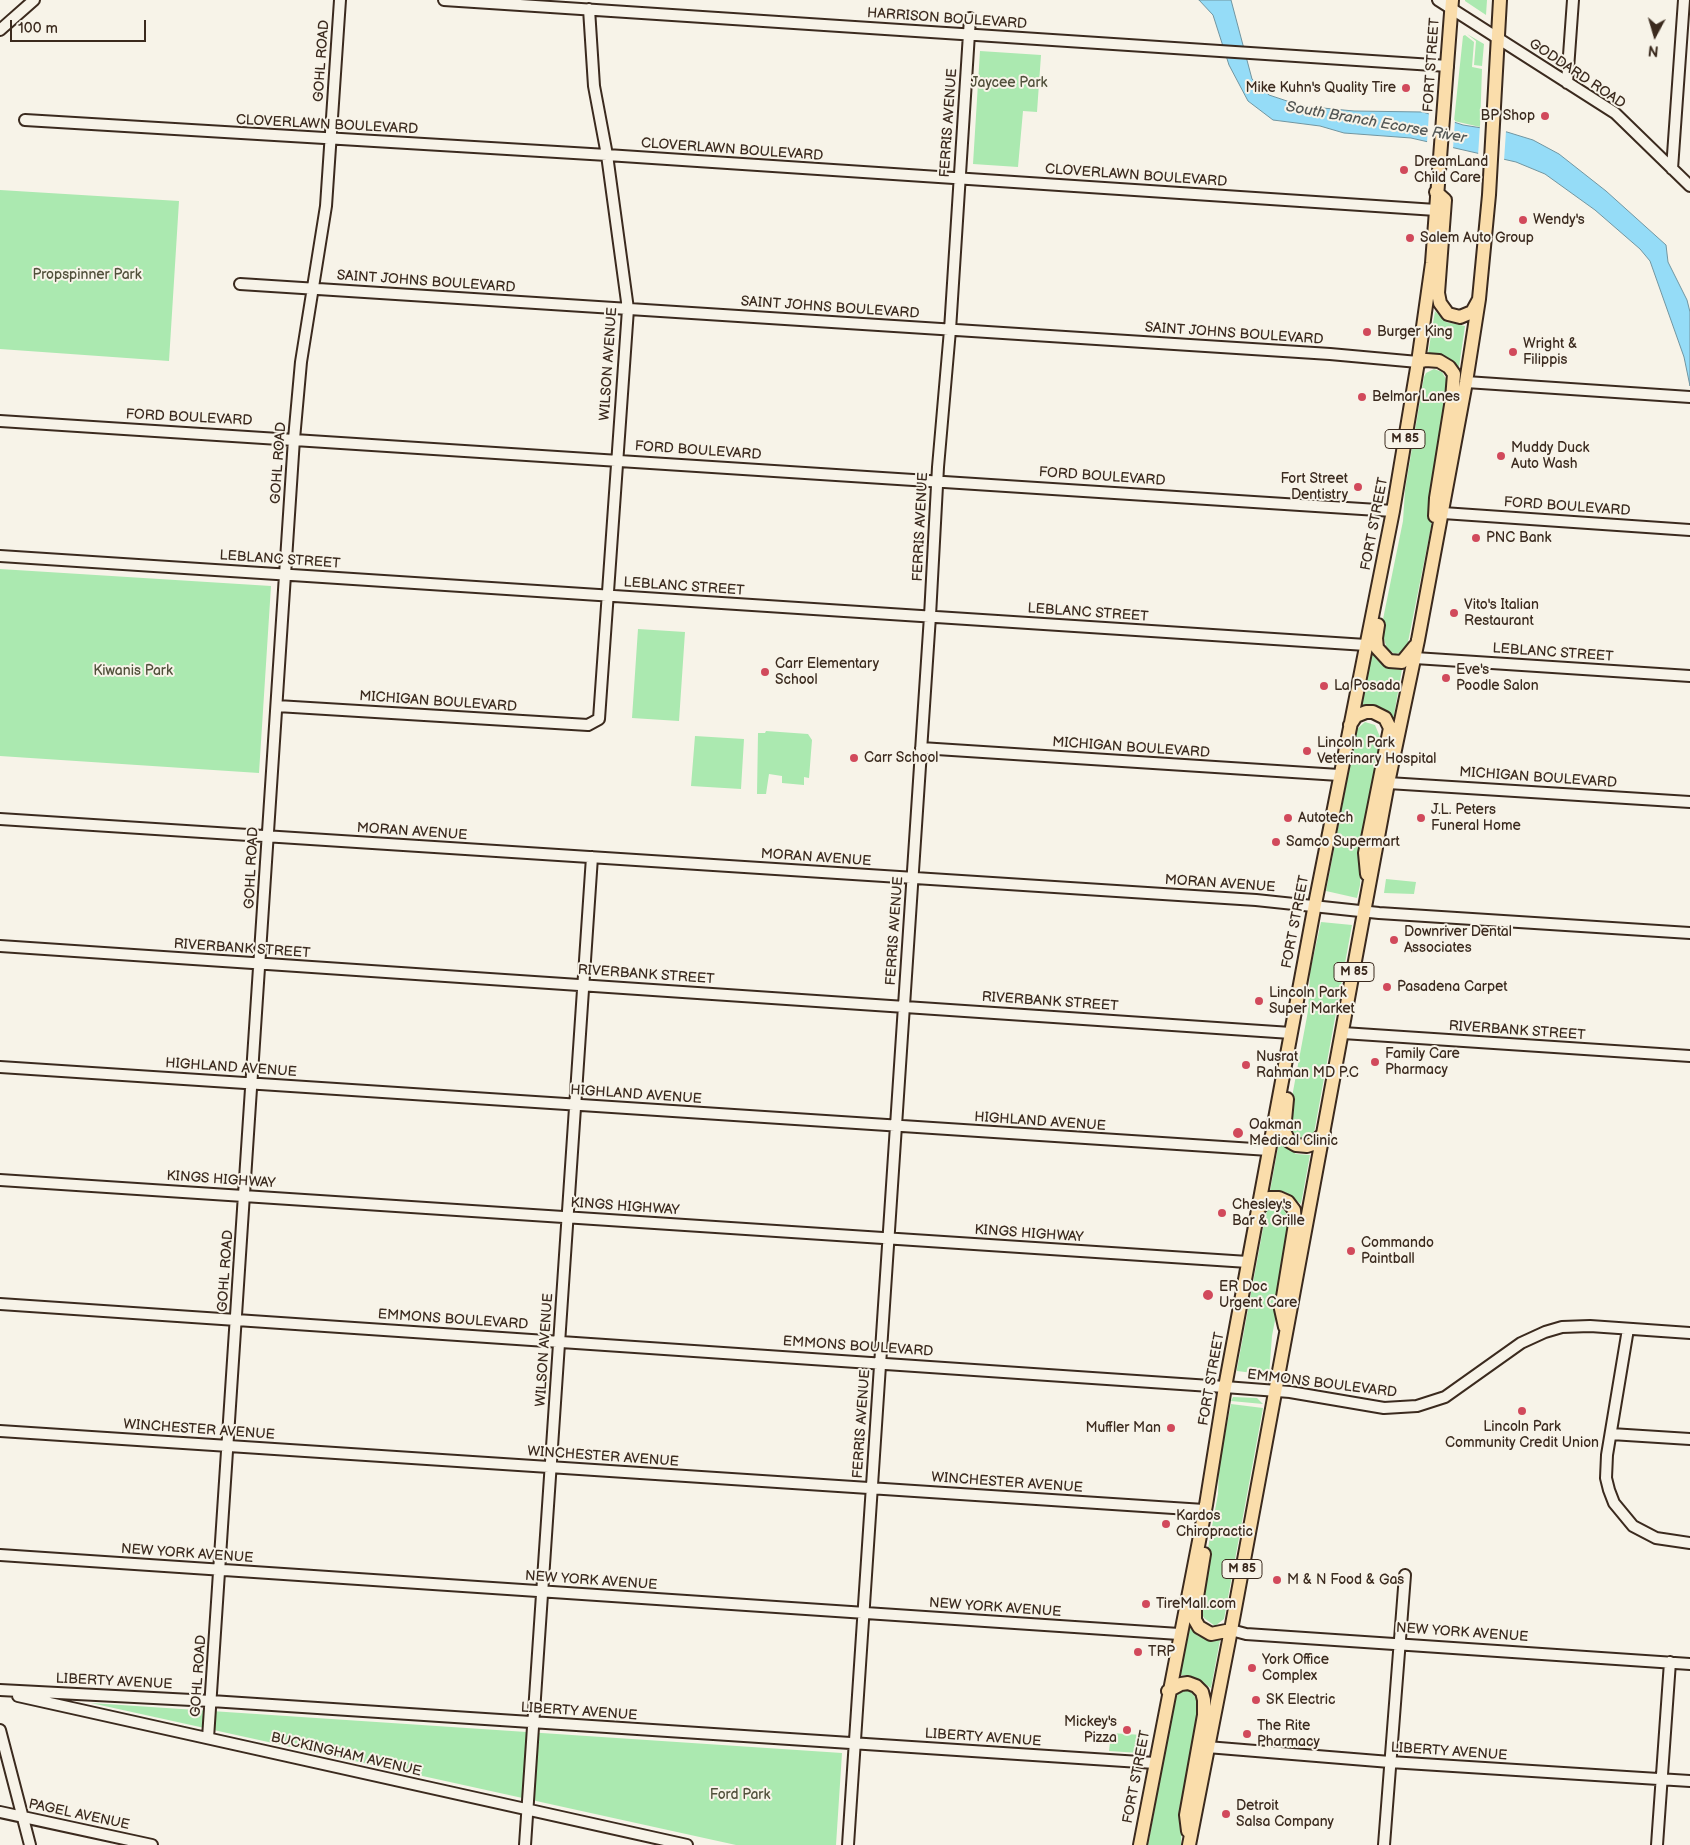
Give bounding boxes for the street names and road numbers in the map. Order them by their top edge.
street label: HARRISON BOULEVARD [866,5,1028,33]
street label: FORT STREET [1420,17,1444,113]
street label: GOHL ROAD [311,19,333,103]
street label: GODDARD ROAD [1526,36,1628,112]
street label: FERRIS AVENUE [937,68,961,178]
street label: CLOVERLAWN BOULEVARD [235,112,419,138]
street label: CLOVERLAWN BOULEVARD [640,135,824,165]
street label: CLOVERLAWN BOULEVARD [1044,161,1228,191]
street label: SAINT JOHNS BOULEVARD [336,267,516,297]
street label: SAINT JOHNS BOULEVARD [740,293,920,323]
street label: WILSON AVENUE [597,307,621,421]
street label: SAINT JOHNS BOULEVARD [1144,319,1324,349]
street label: FORD BOULEVARD [125,406,253,430]
street label: GOHL ROAD [268,421,290,505]
road number: M 85 [1385,429,1425,448]
street label: FORD BOULEVARD [634,438,762,464]
street label: FORD BOULEVARD [1038,464,1166,490]
street label: FERRIS AVENUE [910,472,932,582]
street label: FORT STREET [1358,476,1392,572]
street label: FORD BOULEVARD [1503,494,1631,520]
street label: LEBLANC STREET [219,547,341,573]
street label: LEBLANC STREET [623,574,745,600]
street label: LEBLANC STREET [1027,600,1149,626]
street label: LEBLANC STREET [1492,640,1614,666]
street label: MICHIGAN BOULEVARD [359,688,517,716]
street label: MICHIGAN BOULEVARD [1052,734,1210,762]
street label: MICHIGAN BOULEVARD [1459,764,1617,792]
street label: MORAN AVENUE [356,820,468,844]
street label: GOHL ROAD [241,827,263,909]
street label: MORAN AVENUE [760,846,872,870]
street label: MORAN AVENUE [1164,872,1276,896]
street label: FORT STREET [1279,874,1313,970]
street label: FERRIS AVENUE [883,876,907,986]
street label: RIVERBANK STREET [173,936,311,962]
street label: RIVERBANK STREET [577,962,715,988]
road number: M 85 [1334,962,1374,982]
street label: RIVERBANK STREET [981,989,1119,1015]
street label: RIVERBANK STREET [1448,1018,1586,1044]
street label: HIGHLAND AVENUE [165,1055,297,1081]
street label: HIGHLAND AVENUE [570,1082,702,1108]
street label: HIGHLAND AVENUE [974,1109,1106,1135]
street label: KINGS HIGHWAY [166,1168,276,1192]
street label: KINGS HIGHWAY [570,1195,680,1219]
street label: KINGS HIGHWAY [974,1222,1084,1246]
street label: GOHL ROAD [215,1229,237,1313]
street label: WILSON AVENUE [533,1293,557,1407]
street label: EMMONS BOULEVARD [377,1306,529,1334]
street label: FORT STREET [1196,1331,1228,1427]
street label: EMMONS BOULEVARD [782,1333,934,1361]
street label: EMMONS BOULEVARD [1246,1366,1398,1402]
street label: FERRIS AVENUE [850,1369,874,1479]
street label: WINCHESTER AVENUE [123,1416,275,1444]
street label: WINCHESTER AVENUE [527,1443,679,1471]
street label: WINCHESTER AVENUE [931,1469,1083,1497]
street label: NEW YORK AVENUE [120,1541,254,1567]
road number: M 85 [1222,1560,1262,1578]
street label: NEW YORK AVENUE [524,1568,658,1594]
street label: NEW YORK AVENUE [928,1595,1062,1621]
street label: NEW YORK AVENUE [1395,1620,1529,1646]
street label: GOHL ROAD [188,1634,210,1718]
street label: LIBERTY AVENUE [55,1671,173,1693]
street label: LIBERTY AVENUE [520,1700,638,1724]
street label: LIBERTY AVENUE [924,1726,1042,1750]
street label: BUCKINGHAM AVENUE [269,1729,423,1781]
street label: FORT STREET [1120,1729,1154,1825]
street label: LIBERTY AVENUE [1390,1740,1508,1764]
street label: PAGEL AVENUE [27,1796,131,1834]

